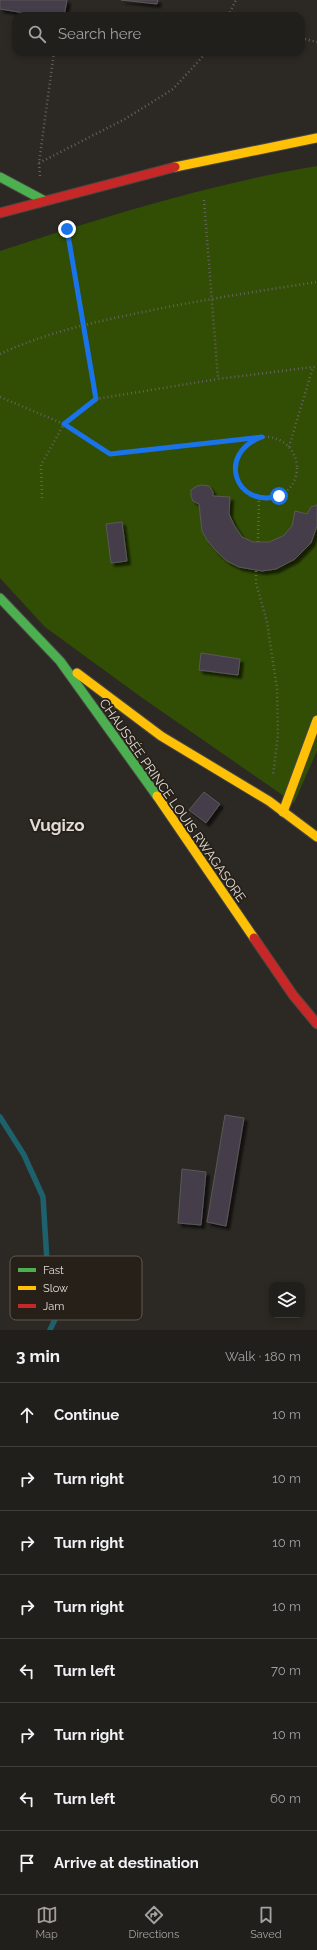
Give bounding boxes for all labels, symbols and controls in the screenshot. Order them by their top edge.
search box [12,12,305,56]
icon: search [26,23,48,45]
text: Search here [58,25,141,43]
route end [58,220,76,238]
route start [270,487,288,505]
street label: CHAUSSÉE PRINCE LOUIS RWAGASORE [96,696,249,905]
district label: Vugizo [30,815,84,835]
legend [10,1256,142,1320]
text: Fast [43,1264,64,1277]
text: Slow [43,1282,68,1295]
map controls [269,1282,305,1318]
button: layers [269,1282,305,1318]
text: Jam [43,1300,64,1313]
text: 3 min [16,1346,60,1366]
text: Walk · 180 m [225,1349,301,1364]
icon: ahead [16,1404,38,1426]
text: Continue [54,1406,119,1424]
text: 10 m [272,1407,301,1422]
icon: right [16,1468,38,1490]
text: Turn right [54,1470,124,1488]
text: 10 m [272,1471,301,1486]
icon: right [16,1532,38,1554]
text: Turn right [54,1534,124,1552]
text: 10 m [272,1535,301,1550]
icon: right [16,1596,38,1618]
text: Turn right [54,1598,124,1616]
text: 10 m [272,1599,301,1614]
icon: left [16,1660,38,1682]
text: Turn left [54,1662,115,1680]
text: 70 m [271,1663,301,1678]
icon: right [16,1724,38,1746]
text: Turn right [54,1726,124,1744]
text: 10 m [272,1727,301,1742]
icon: left [16,1788,38,1810]
text: Turn left [54,1790,115,1808]
text: 60 m [270,1791,301,1806]
icon: arrive [16,1852,38,1874]
text: Arrive at destination [54,1854,199,1872]
tab: Map [35,1904,58,1941]
tab: Directions [129,1904,179,1941]
tab: Saved [250,1904,282,1941]

